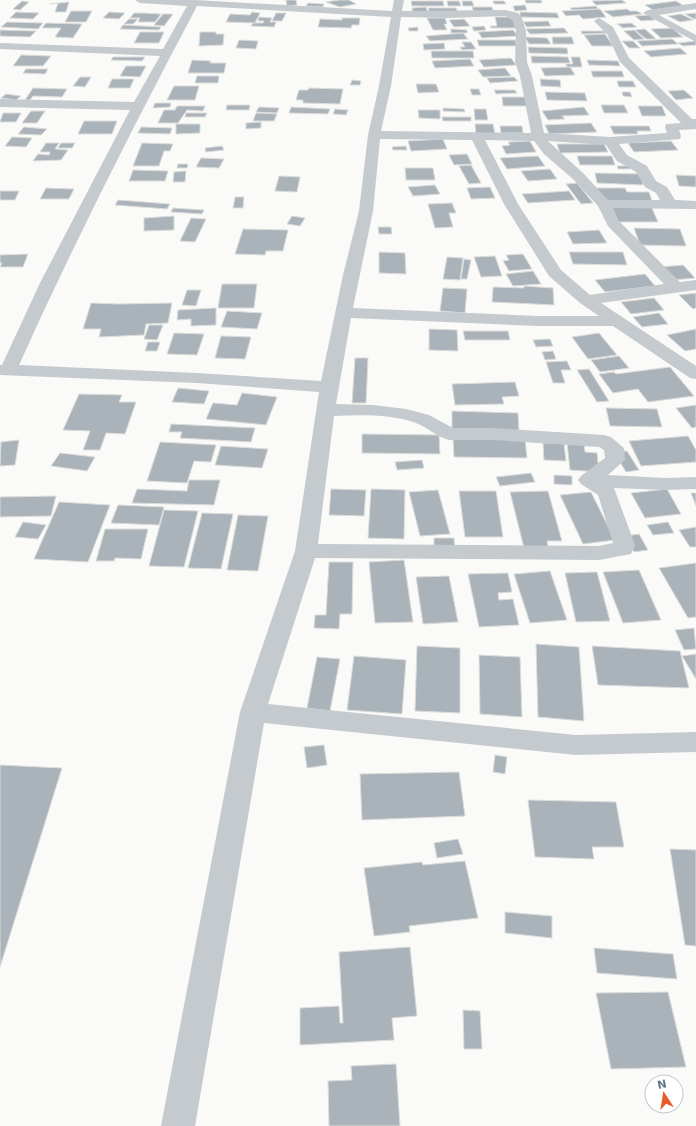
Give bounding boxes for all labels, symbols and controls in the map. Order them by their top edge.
north arrow [644,1074,684,1114]
text: N [656,1077,668,1092]

